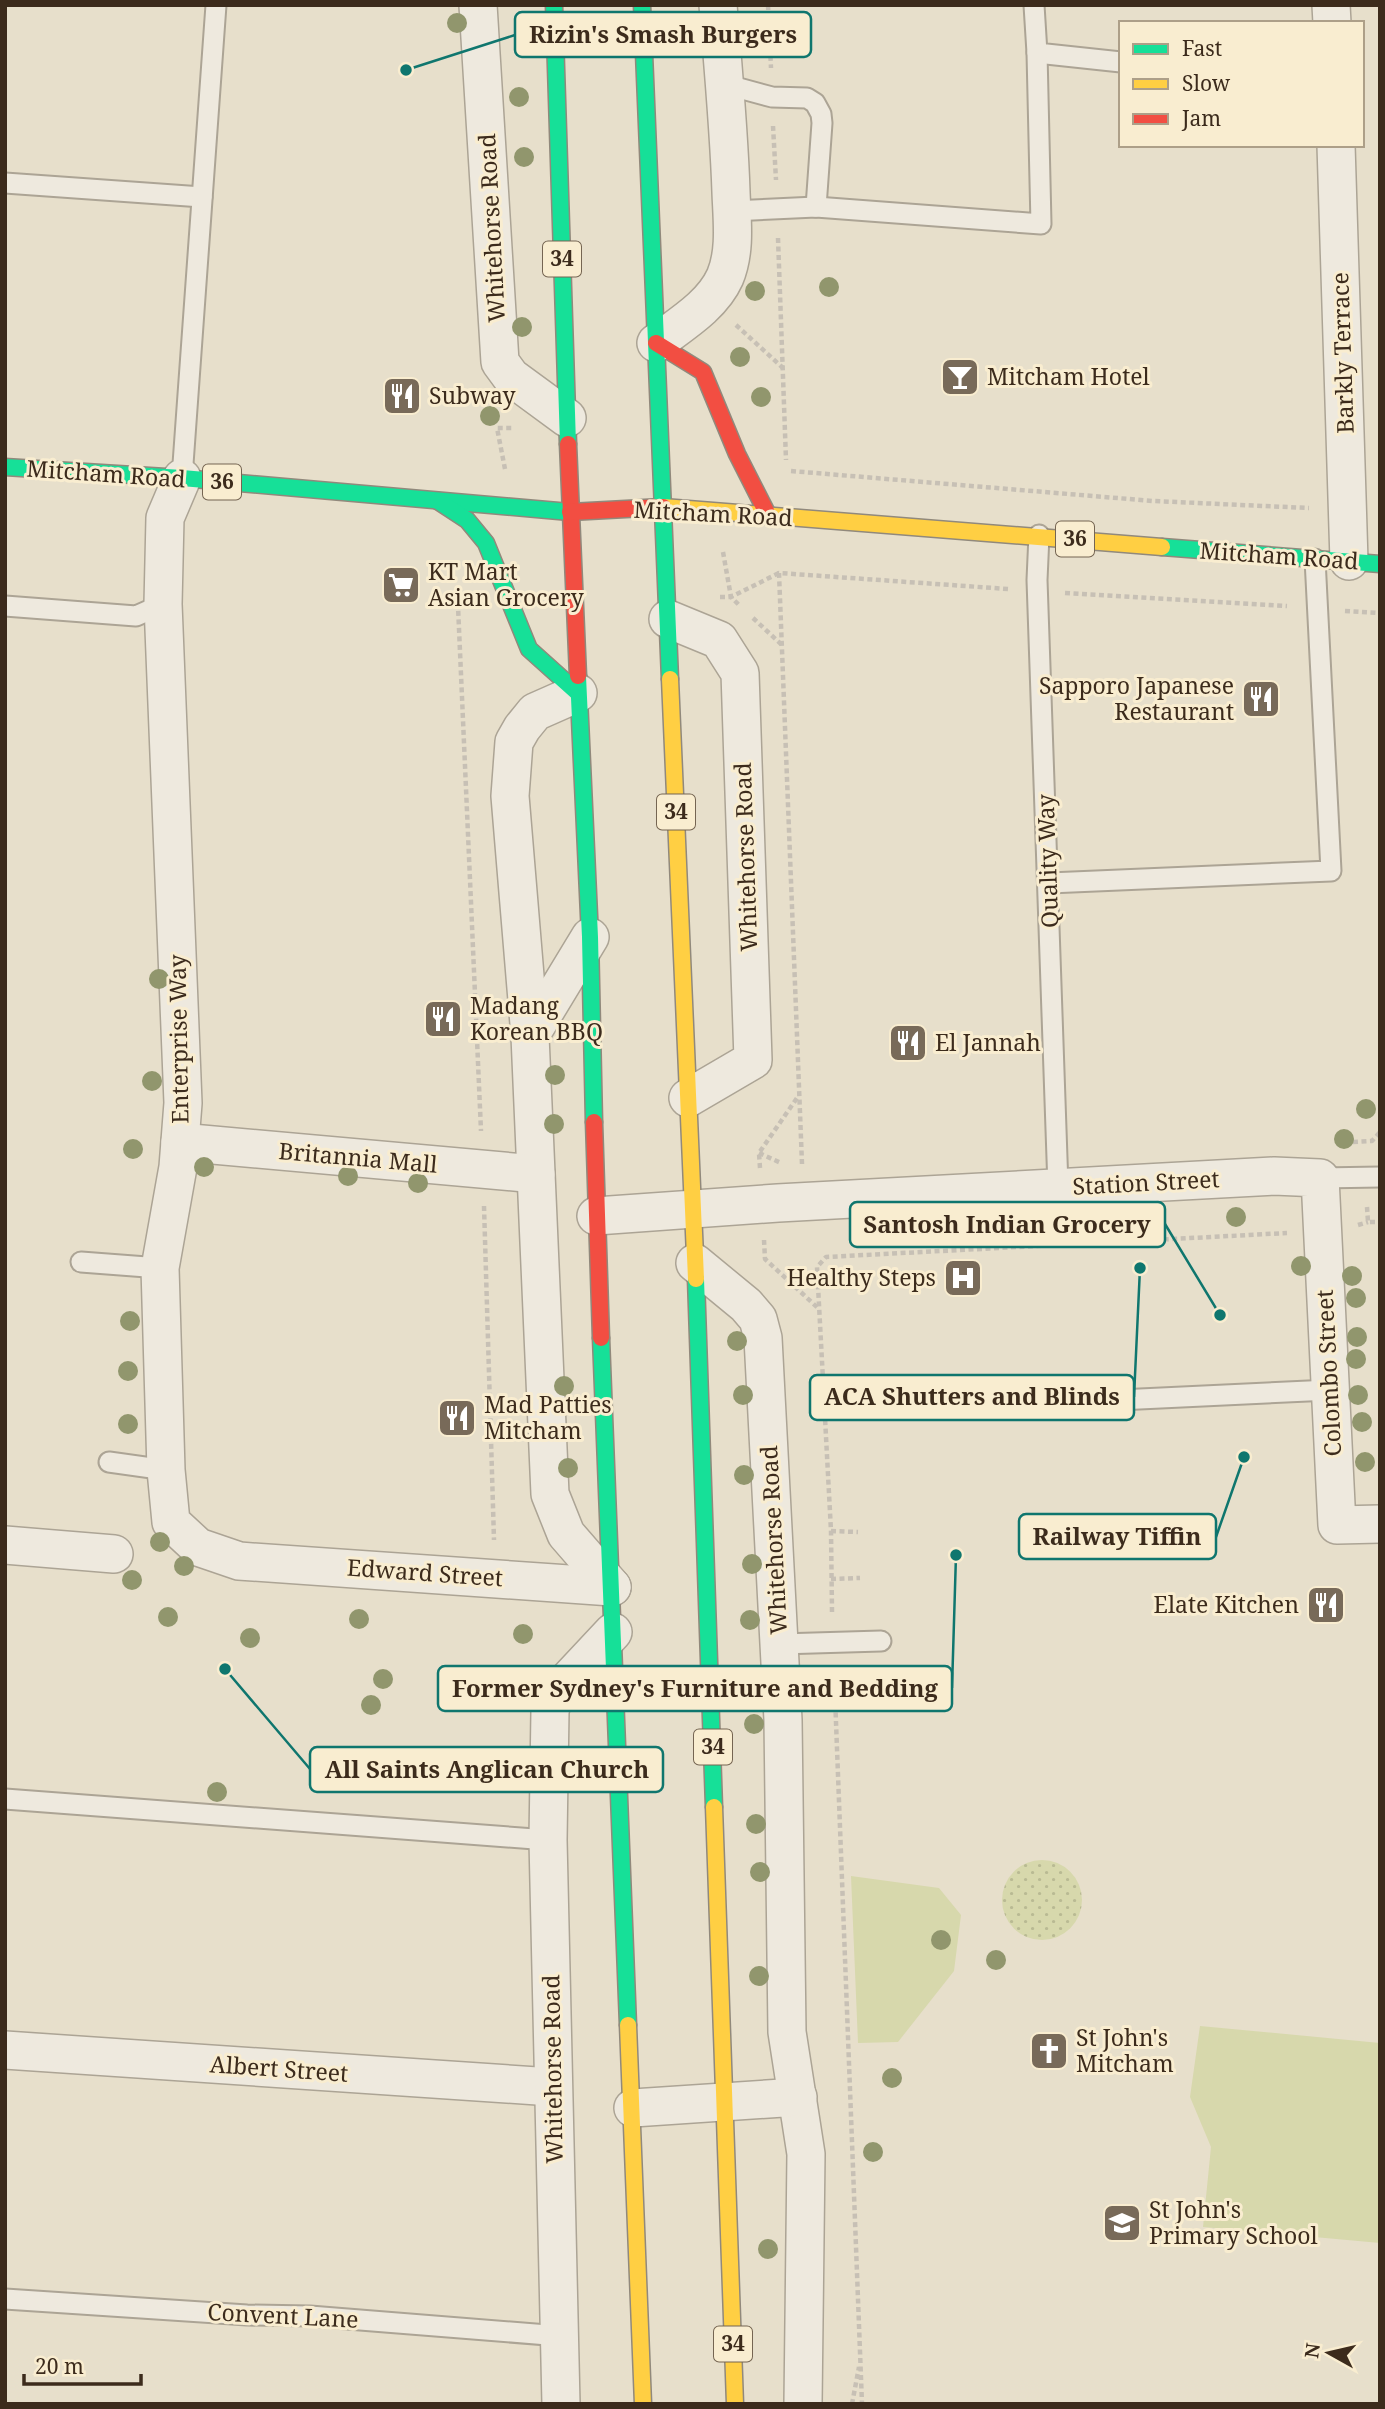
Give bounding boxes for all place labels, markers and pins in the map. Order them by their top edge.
callout: Rizin's Smash Burgers [515,12,811,57]
bar icon: Mitcham Hotel [939,356,981,398]
place label: Mitcham Hotel [987,360,1150,392]
restaurant icon: Subway [381,375,423,417]
place label: Subway [429,379,516,411]
place label: KT Mart Asian Grocery [428,555,584,613]
supermarket icon: KT Mart Asian Grocery [380,564,422,606]
place label: Sapporo Japanese Restaurant [1039,669,1234,727]
restaurant icon: Sapporo Japanese Restaurant [1240,678,1282,720]
place label: Madang Korean BBQ [470,989,603,1047]
restaurant icon: Madang Korean BBQ [422,998,464,1040]
restaurant icon: El Jannah [887,1022,929,1064]
place label: El Jannah [935,1026,1041,1058]
callout: Santosh Indian Grocery [850,1202,1165,1247]
hospital icon: Healthy Steps [942,1257,984,1299]
place label: Healthy Steps [787,1261,936,1293]
callout: ACA Shutters and Blinds [810,1375,1134,1420]
place label: Mad Patties Mitcham [484,1388,612,1446]
restaurant icon: Mad Patties Mitcham [436,1397,478,1439]
callout: Railway Tiffin [1019,1514,1216,1559]
restaurant icon: Elate Kitchen [1305,1584,1347,1626]
place label: Elate Kitchen [1154,1588,1299,1620]
callout: Former Sydney's Furniture and Bedding [438,1666,952,1711]
callout: All Saints Anglican Church [310,1747,663,1792]
place label: St John's Mitcham [1076,2021,1174,2079]
church icon: St John's Mitcham [1028,2030,1070,2072]
place label: St John's Primary School [1149,2193,1318,2251]
school or university icon: St John's Primary School [1101,2202,1143,2244]

